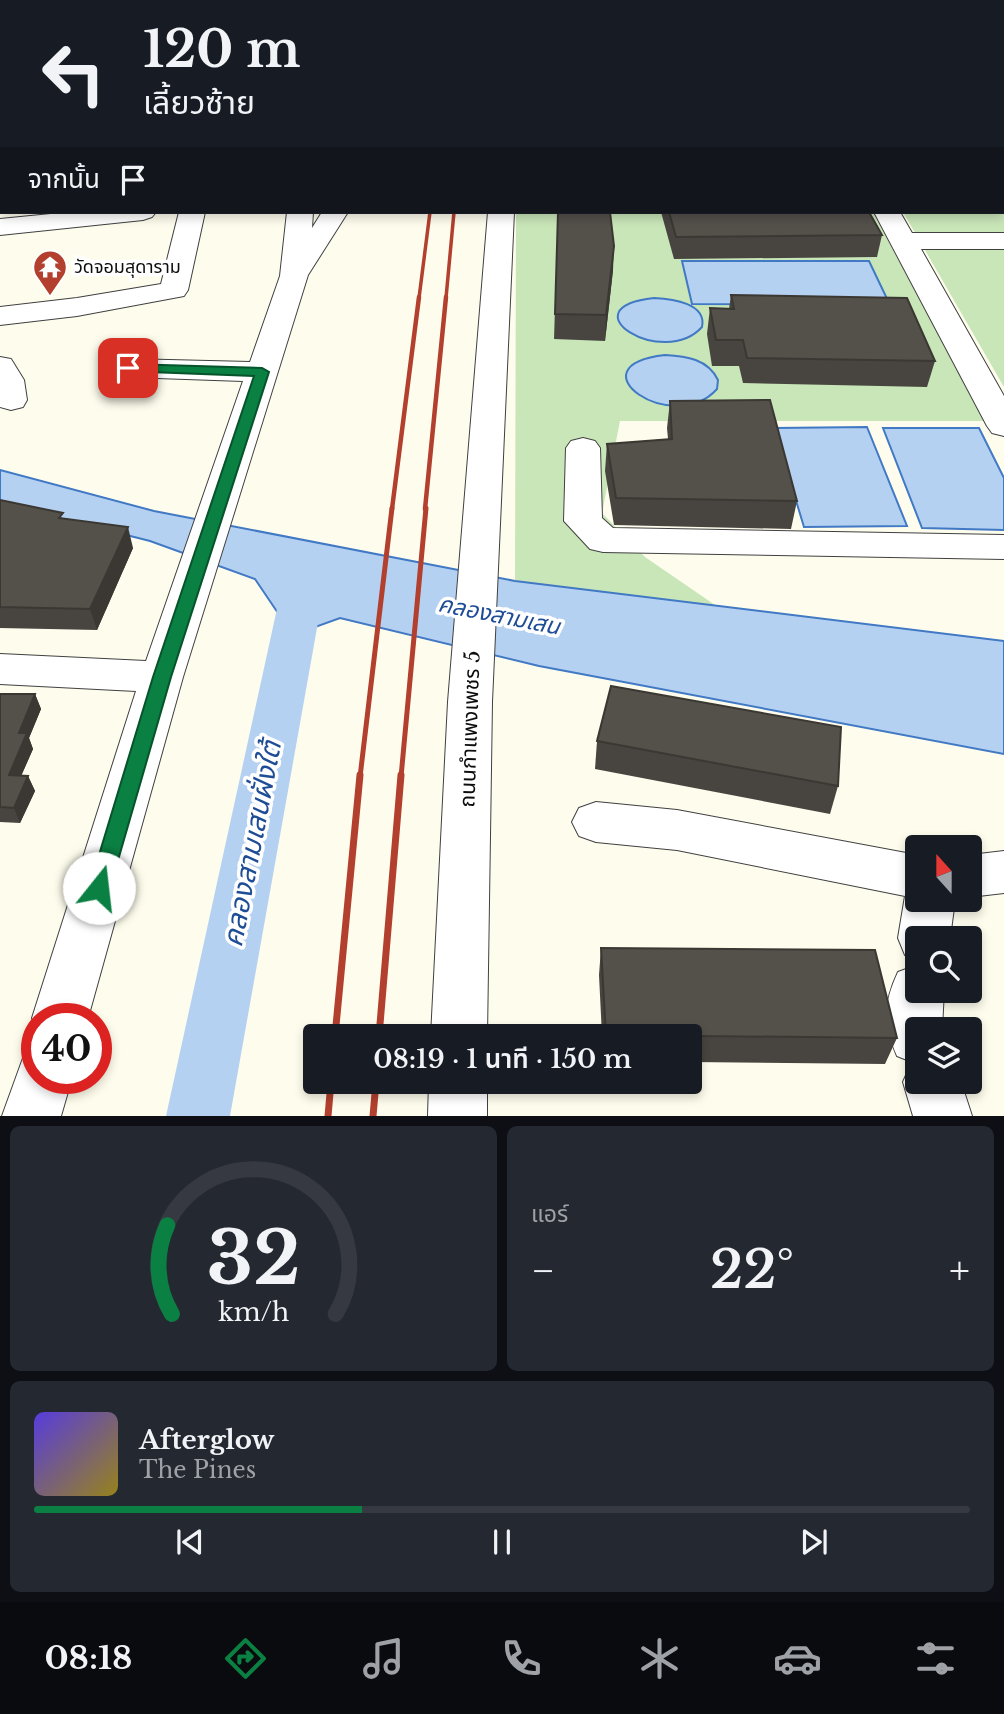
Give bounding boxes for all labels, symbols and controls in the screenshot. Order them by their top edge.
text: 120 m [143,19,301,80]
icon: left [28,28,119,119]
text: เลี้ยวซ้าย [143,83,255,123]
icon: arrive [114,161,152,199]
text: จากนั้น [28,163,100,195]
temple icon: วัดจอมสุดาราม [31,248,69,297]
place label: วัดจอมสุดาราม [74,256,181,278]
pin [98,338,158,398]
icon: arrive [109,349,147,387]
water label: คลองสามเสน [436,590,564,641]
street label: ถนนกำแพงเพชร 5 [454,650,486,808]
water label: คลองสามเสนฝั่งใต้ [214,734,290,950]
north arrow [905,835,982,912]
map controls [905,835,982,1094]
position arrow [62,851,136,925]
button: search [905,926,982,1003]
speed limit sign: 40 [21,1003,112,1094]
button: layers [905,1017,982,1094]
text: 08:19 · 1 นาที · 150 m [373,1043,632,1075]
text: แอร์ [531,1200,568,1228]
text: 32 [207,1214,300,1305]
text: 22° [710,1238,794,1302]
text: − [531,1247,555,1294]
text: + [949,1247,970,1294]
text: km/h [218,1297,289,1328]
text: Afterglow [139,1424,275,1456]
text: The Pines [139,1456,256,1484]
icon: previous [171,1523,209,1561]
icon: pause [483,1523,521,1561]
icon: next [795,1523,833,1561]
icon: directions [221,1634,270,1683]
icon: music [359,1634,408,1683]
icon: phone [497,1634,546,1683]
icon: climate [635,1634,684,1683]
icon: car [773,1634,822,1683]
icon: filters [911,1634,960,1683]
text: 08:18 [44,1638,132,1678]

